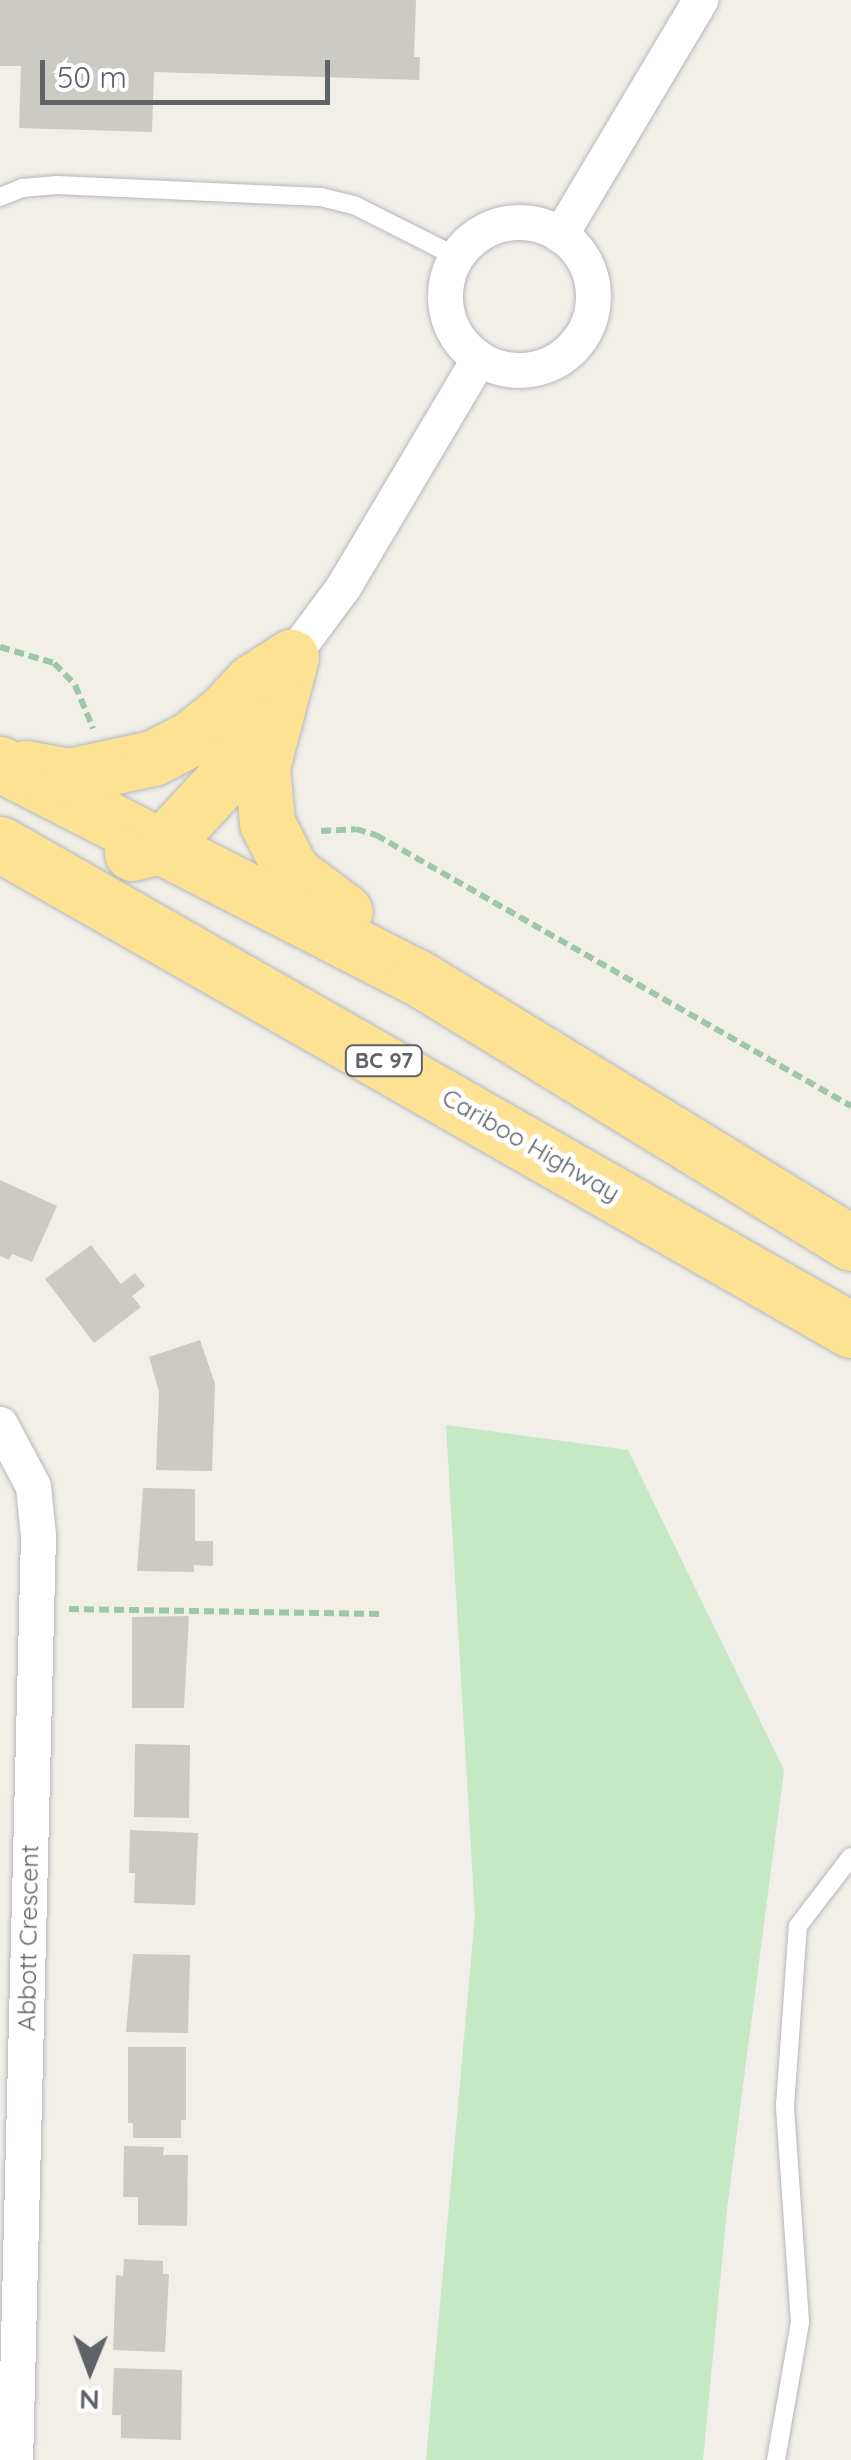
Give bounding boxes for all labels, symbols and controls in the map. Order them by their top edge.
scale bar [45,40,335,102]
text: 50 m [57,58,127,96]
road number: BC 97 [344,1044,424,1078]
street label: Cariboo Highway [437,1082,625,1208]
street label: Abbott Crescent [11,1844,45,2032]
north arrow [40,2320,140,2420]
text: N [79,2383,100,2418]

